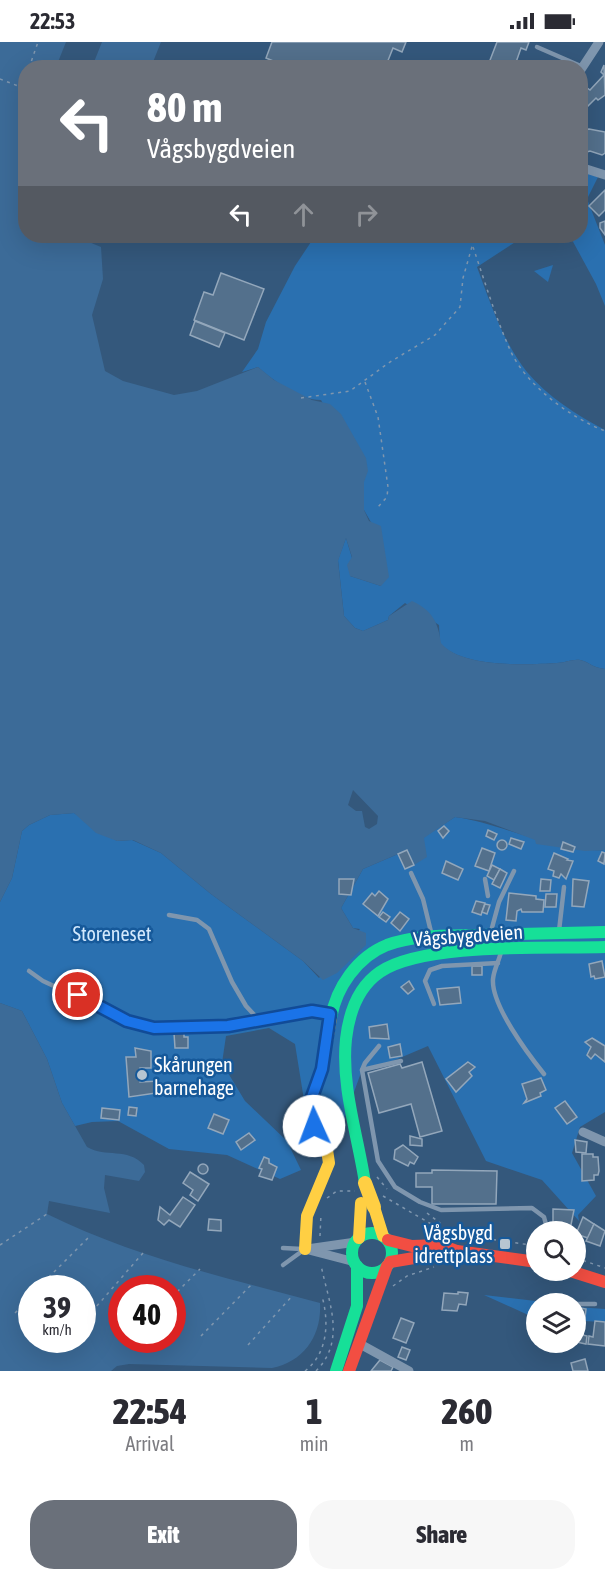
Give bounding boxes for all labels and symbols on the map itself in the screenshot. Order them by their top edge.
street label: Vågsbygdveien [412,920,524,950]
park label: Storeneset [72,922,152,945]
pin [52,969,103,1020]
place label: Skårungen barnehage [154,1053,234,1099]
marker: Skårungen barnehage [135,1068,149,1082]
position arrow [282,1094,346,1158]
place label: Vågsbygd idrettplass [414,1221,493,1267]
marker: Vågsbygd idrettplass [498,1237,512,1251]
speed limit sign: 40 [108,1275,186,1353]

